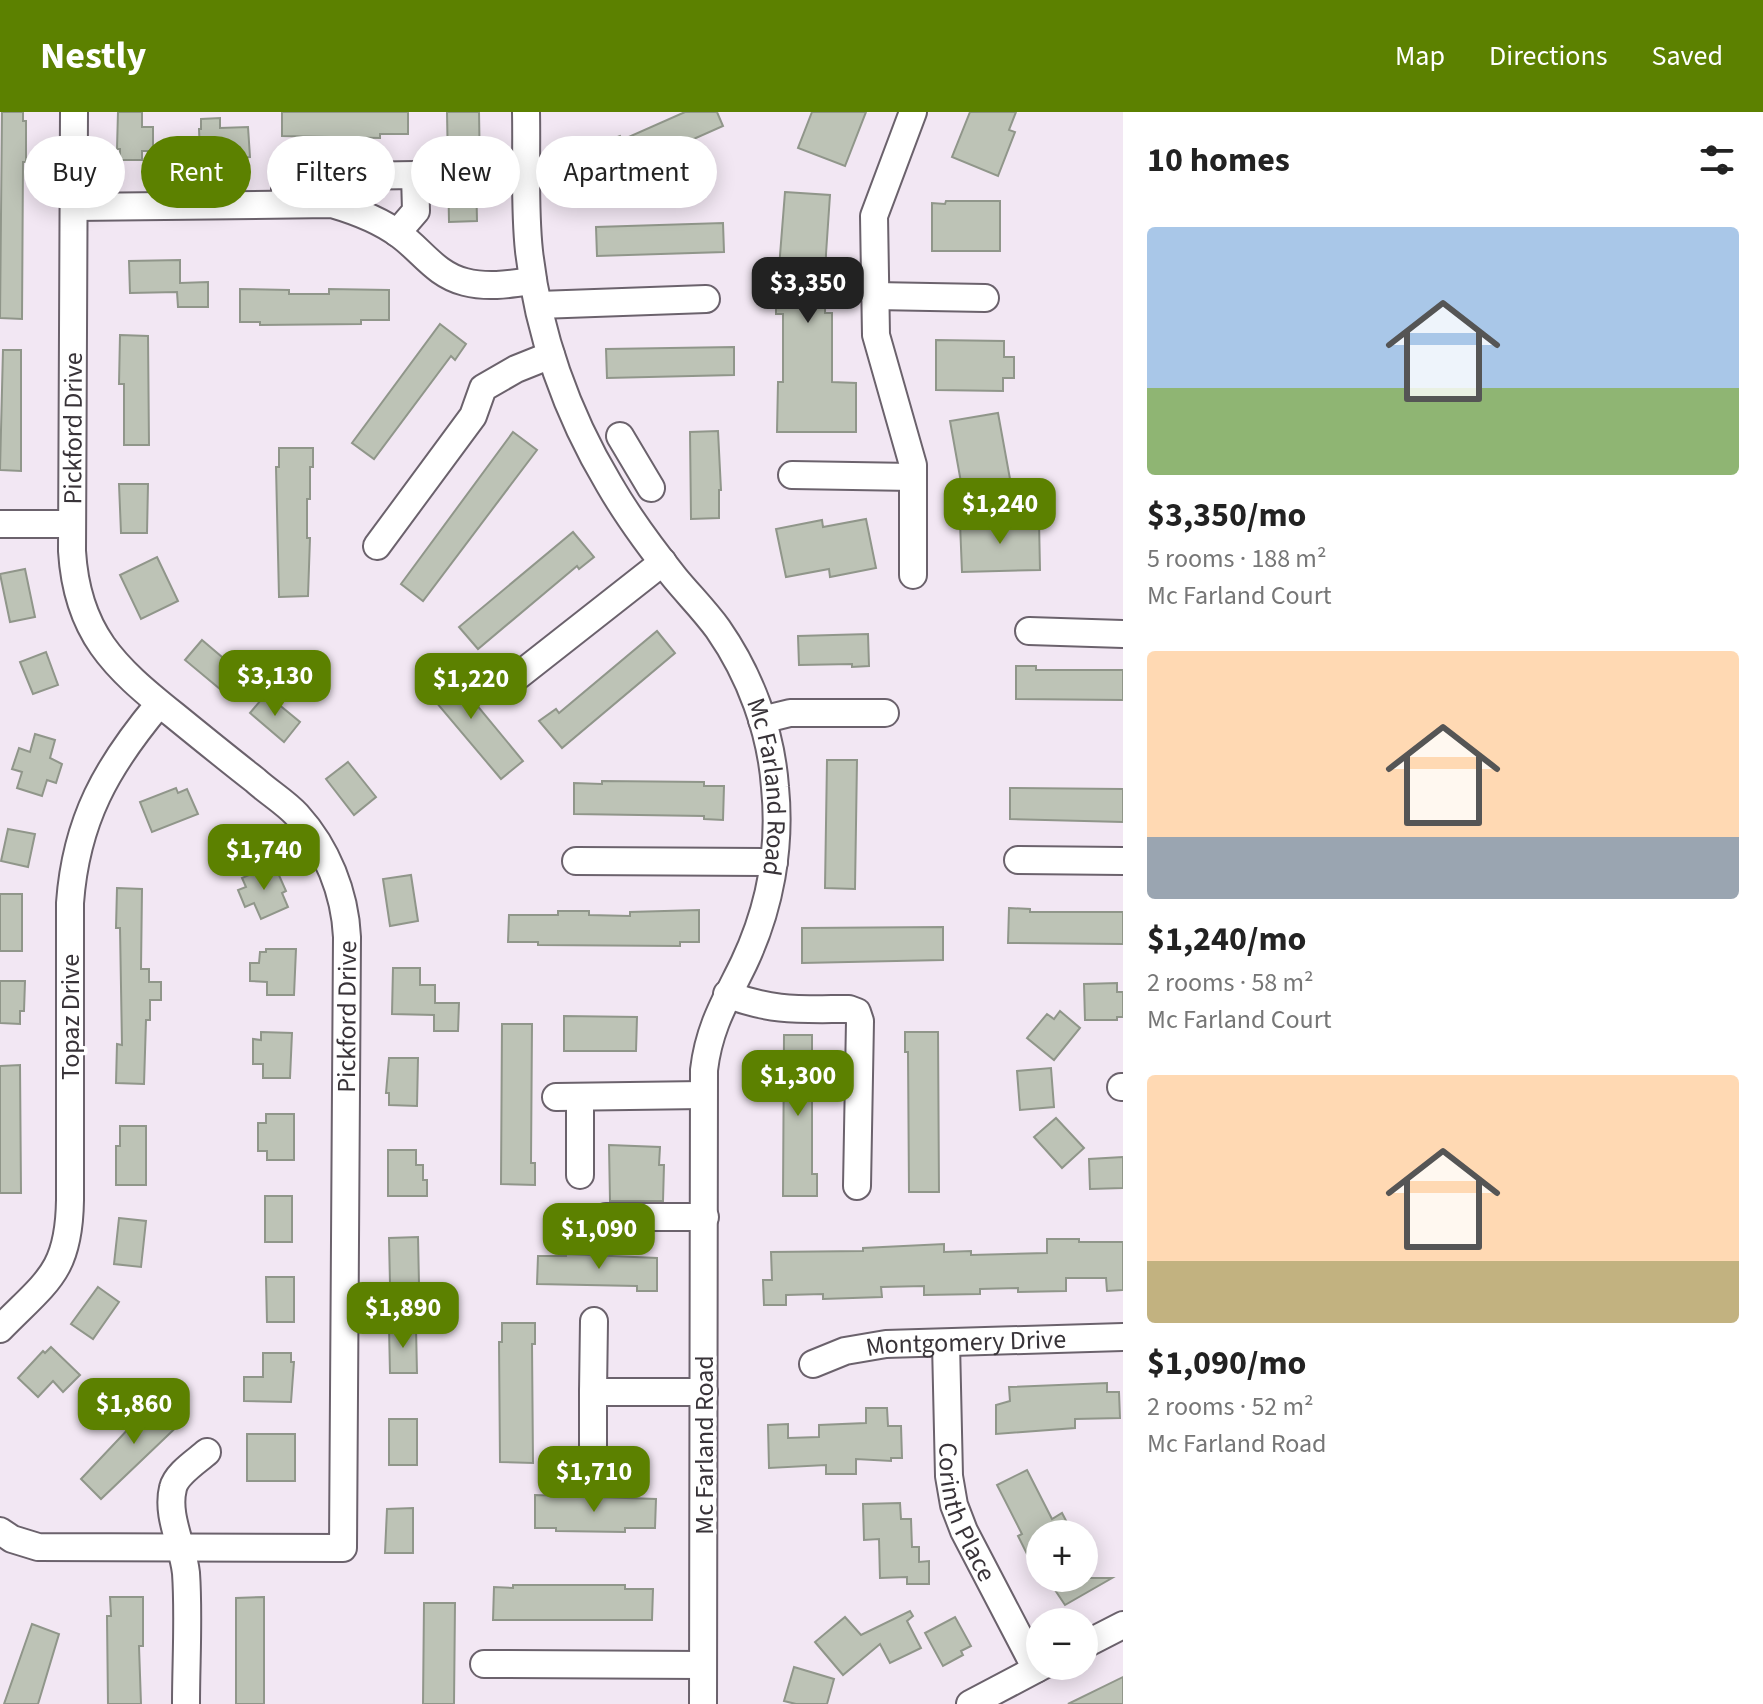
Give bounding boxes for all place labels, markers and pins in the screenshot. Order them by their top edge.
pin: $3,350 [743,257,873,325]
pin: $1,240 [935,478,1065,546]
pin: $3,130 [210,650,340,718]
pin: $1,220 [406,653,536,721]
pin: $1,740 [199,824,329,892]
pin: $1,300 [733,1050,863,1118]
pin: $1,090 [534,1203,664,1271]
pin: $1,890 [338,1282,468,1350]
pin: $1,860 [69,1378,199,1446]
pin: $1,710 [529,1446,659,1514]

